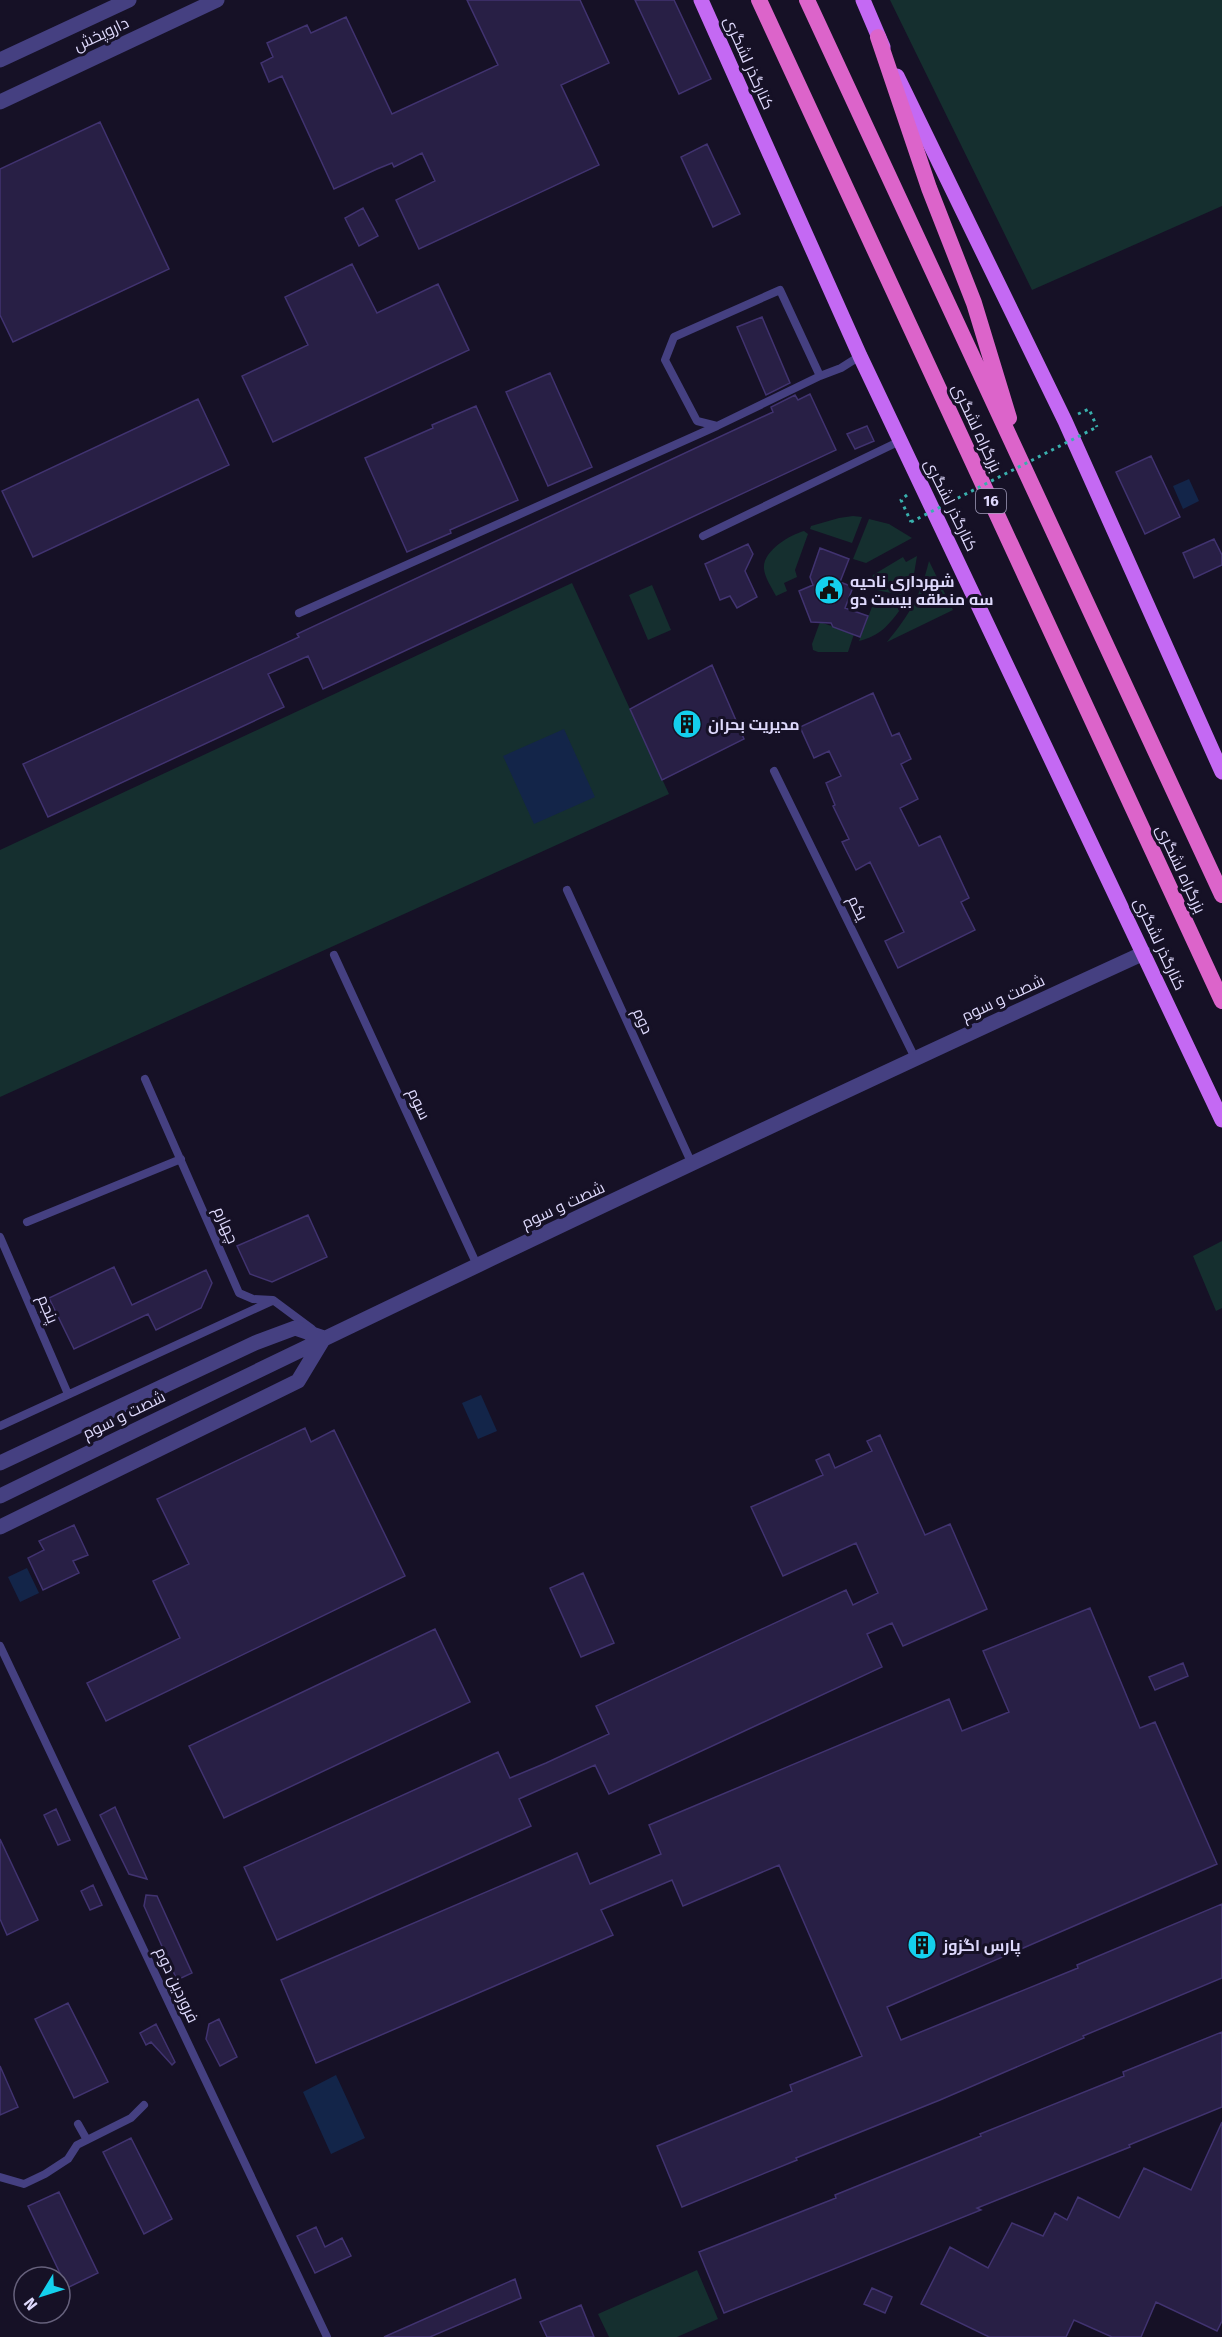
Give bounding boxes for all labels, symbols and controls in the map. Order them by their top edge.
street label: داروپخش [70,13,133,57]
street label: کنارگذر لشگری [719,13,778,113]
street label: بزرگراه لشگری [947,381,1006,476]
street label: کنارگذر لشگری [920,456,981,555]
road number: 16 [976,489,1006,513]
place label: شهرداری ناحیه سه منطقه بیست دو [850,572,993,609]
public building icon: شهرداری ناحیه سه منطقه بیست دو [813,574,845,606]
building icon: مدیریت بحران [671,708,703,740]
place label: مدیریت بحران [708,715,800,734]
street label: بزرگراه لشگری [1151,822,1210,917]
street label: یکم [842,892,872,925]
street label: کنارگذر لشگری [1129,895,1190,994]
street label: شصت و سوم [958,970,1048,1027]
street label: دوم [627,1005,657,1038]
street label: سوم [402,1085,434,1124]
street label: شصت و سوم [518,1177,608,1234]
street label: چهارم [208,1204,242,1247]
street label: پنجم [32,1292,63,1328]
street label: شصت و سوم [80,1387,169,1445]
building icon: پارس اگزوز [906,1929,938,1961]
place label: پارس اگزوز [942,1936,1021,1957]
street label: فروردین دوم [149,1944,203,2027]
north arrow [12,2265,72,2325]
text: N [20,2294,41,2314]

